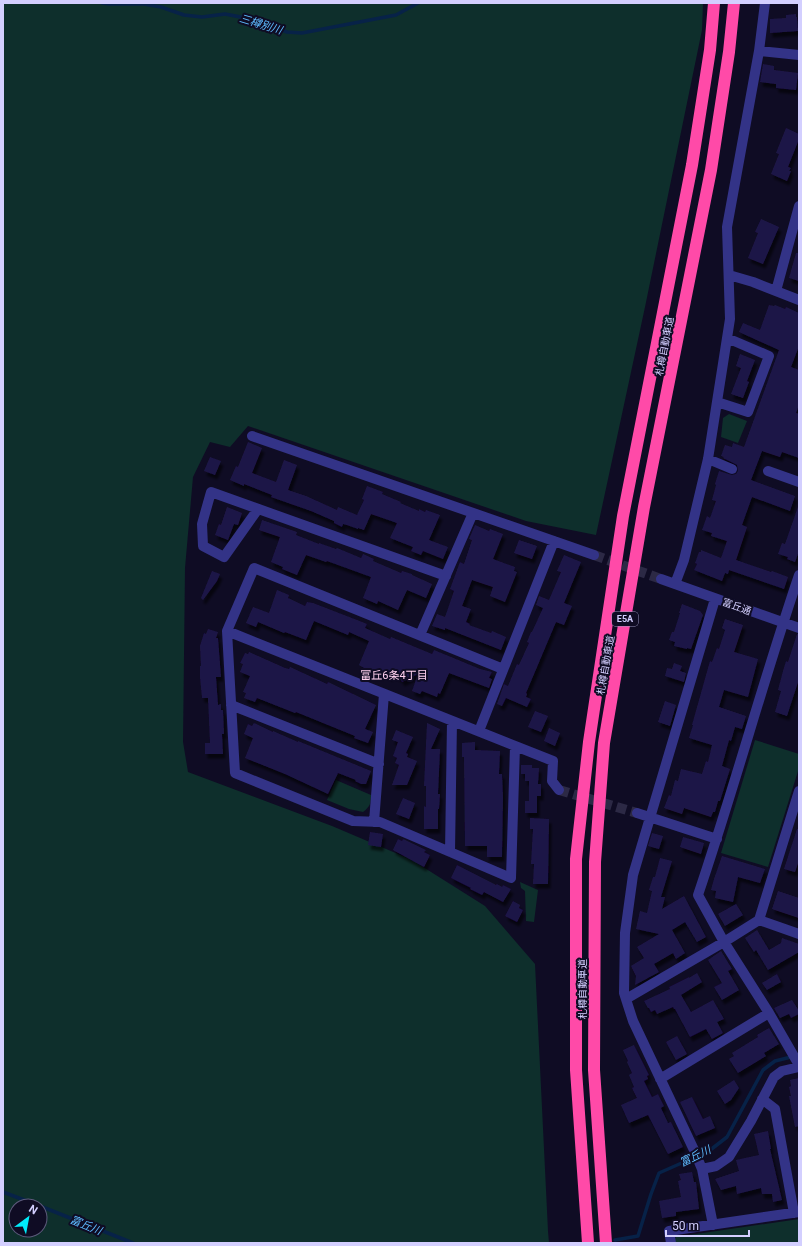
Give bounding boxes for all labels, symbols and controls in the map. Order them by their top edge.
water label: 三樽別川 [238,12,285,37]
street label: 札樽自動車道 [653,316,676,377]
street label: 富丘通 [721,596,753,617]
road number: E5A [612,612,638,626]
street label: 札樽自動車道 [595,635,616,696]
district label: 富丘6条4丁目 [360,669,428,682]
street label: 札樽自動車道 [577,959,588,1019]
water label: 富丘川 [678,1143,714,1170]
north arrow [8,1198,48,1238]
text: N [26,1202,40,1218]
scale bar [666,1212,749,1238]
water label: 富丘川 [68,1213,104,1238]
text: 50 m [672,1219,699,1233]

